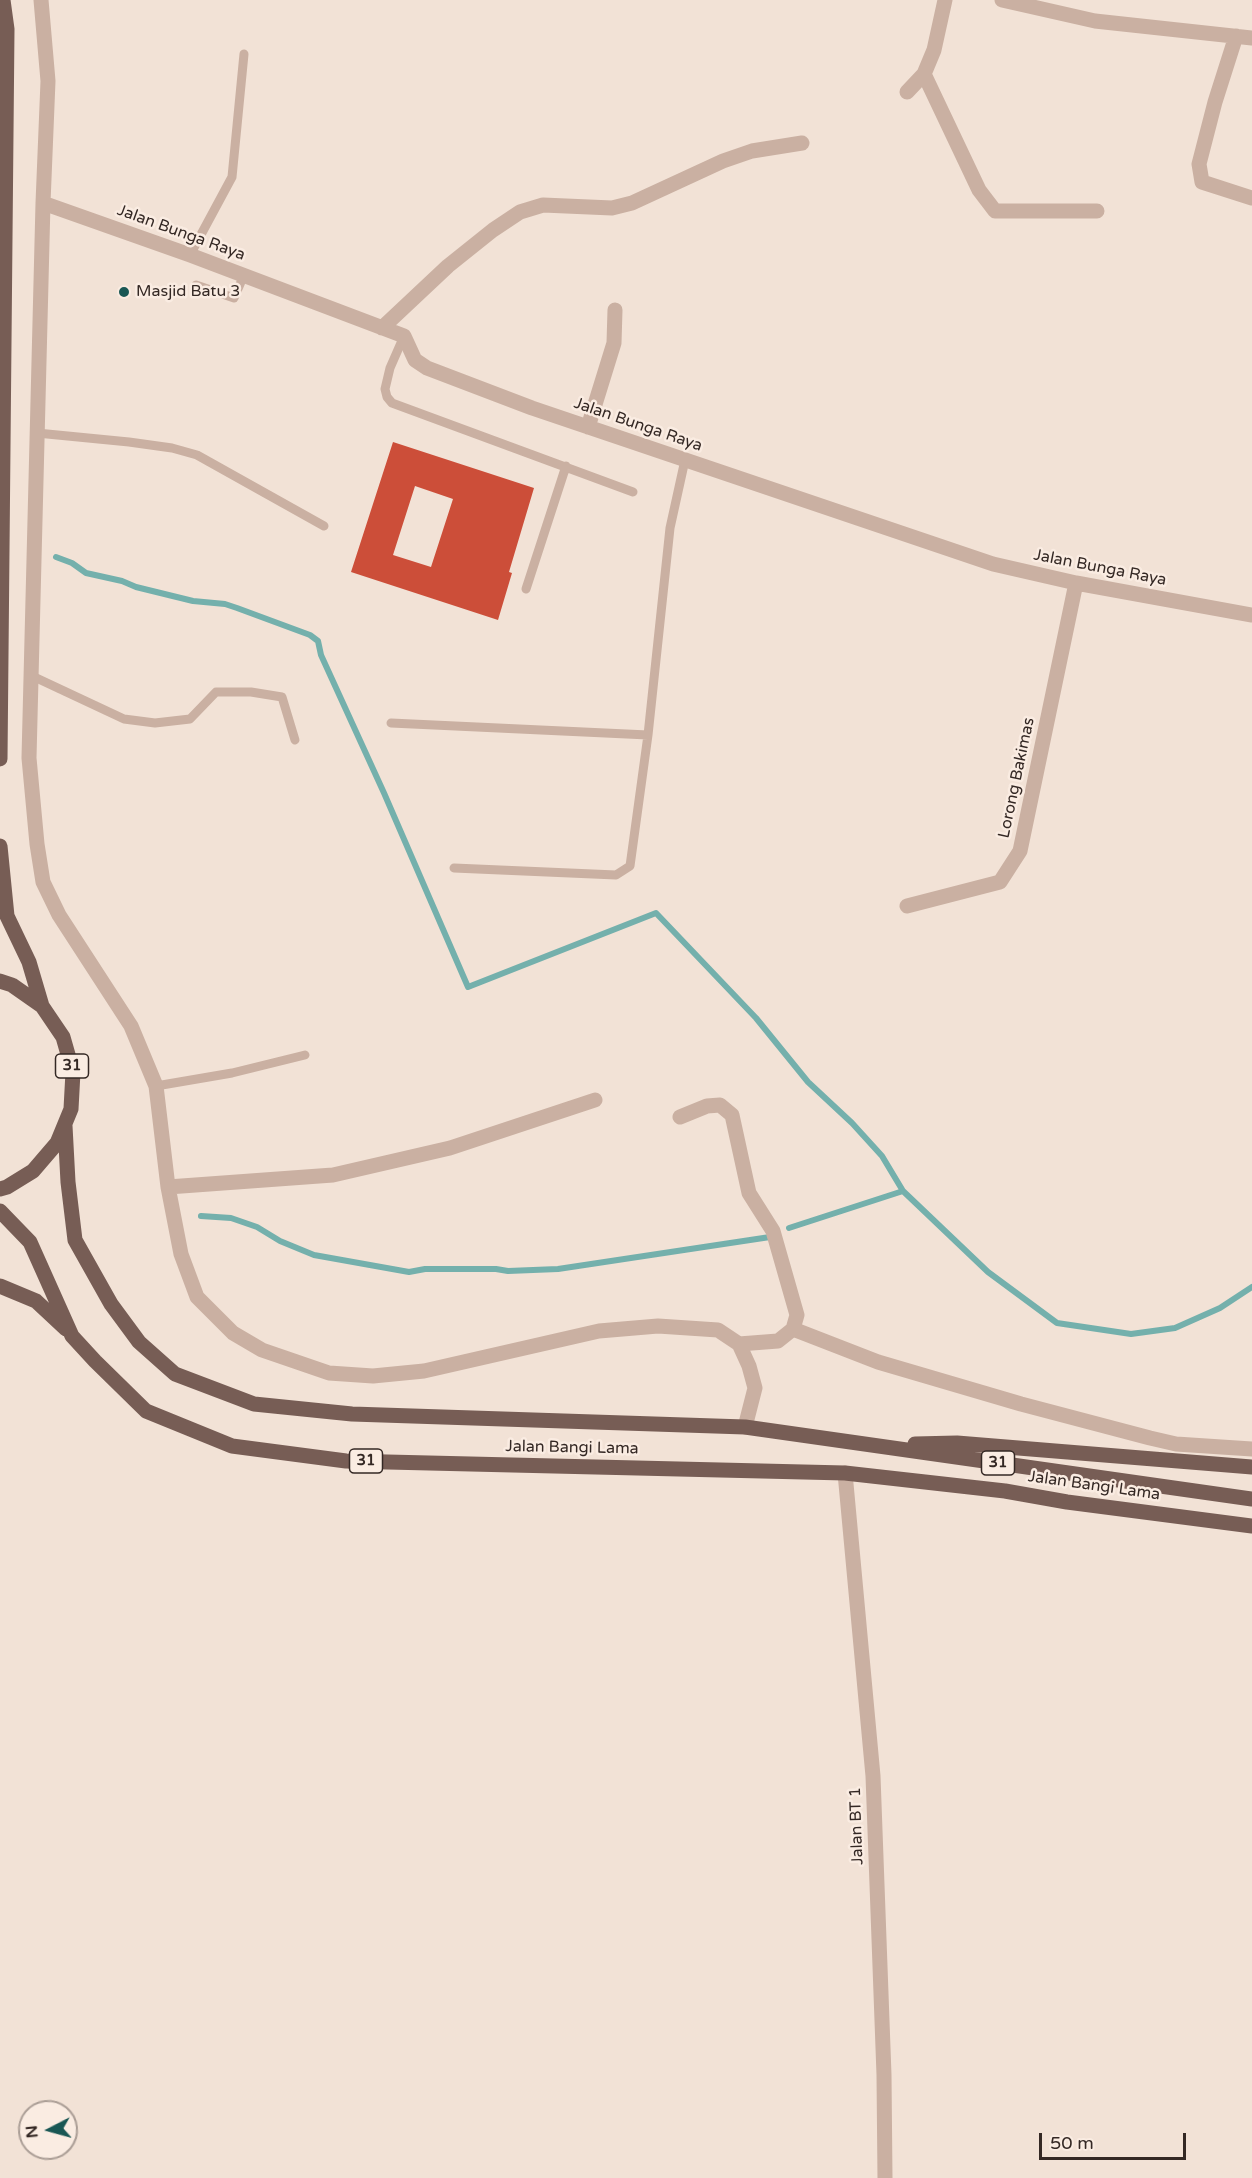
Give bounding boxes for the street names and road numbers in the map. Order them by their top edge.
street label: Jalan Bunga Raya [114,201,248,265]
street label: Jalan Bunga Raya [571,394,705,456]
street label: Jalan Bunga Raya [1032,546,1168,590]
street label: Lorong Bakimas [995,716,1039,840]
road number: 31 [56,1054,88,1078]
street label: Jalan Bangi Lama [505,1437,639,1459]
road number: 31 [350,1449,382,1473]
road number: 31 [982,1451,1014,1475]
street label: Jalan Bangi Lama [1027,1467,1161,1505]
street label: Jalan BT 1 [846,1787,868,1865]

